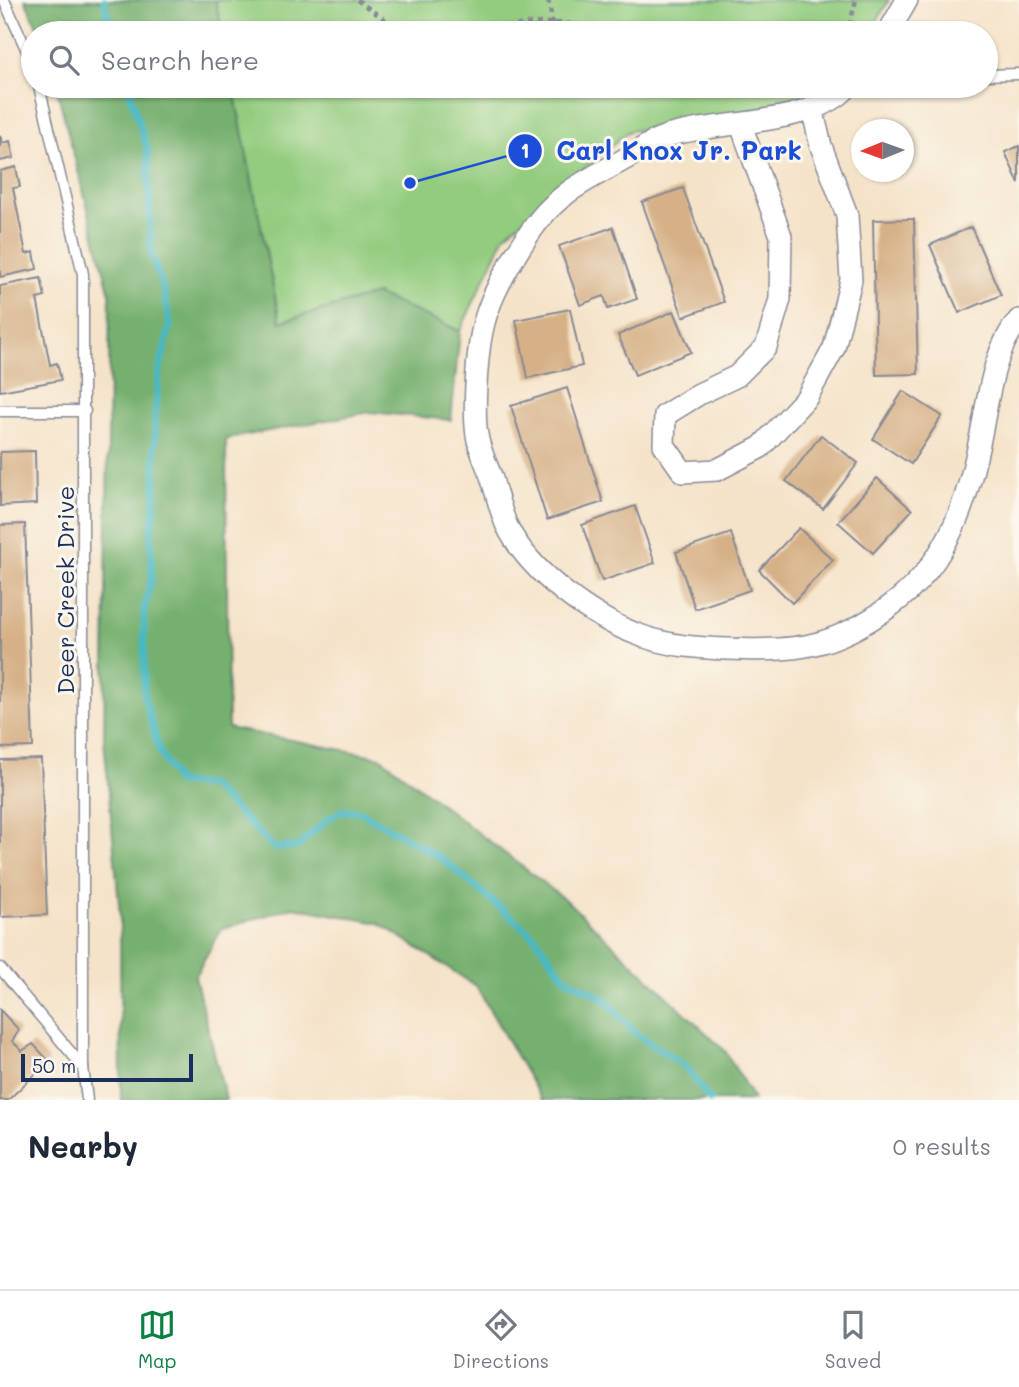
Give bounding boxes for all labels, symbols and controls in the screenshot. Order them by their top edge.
search box [21,21,998,98]
icon: search [45,41,83,79]
text: Search here [101,43,259,77]
north arrow [851,119,914,182]
callout: Carl Knox Jr. Park [508,127,816,174]
text: Carl Knox Jr. Park [556,133,802,167]
text: 1 [520,136,530,163]
street label: Deer Creek Drive [49,486,80,694]
scale bar [21,1051,192,1083]
text: 50 m [32,1053,76,1078]
text: Nearby [28,1126,138,1166]
text: 0 results [893,1131,991,1161]
tab: Map [138,1306,177,1373]
tab: Directions [452,1306,549,1373]
tab: Saved [825,1306,881,1373]

